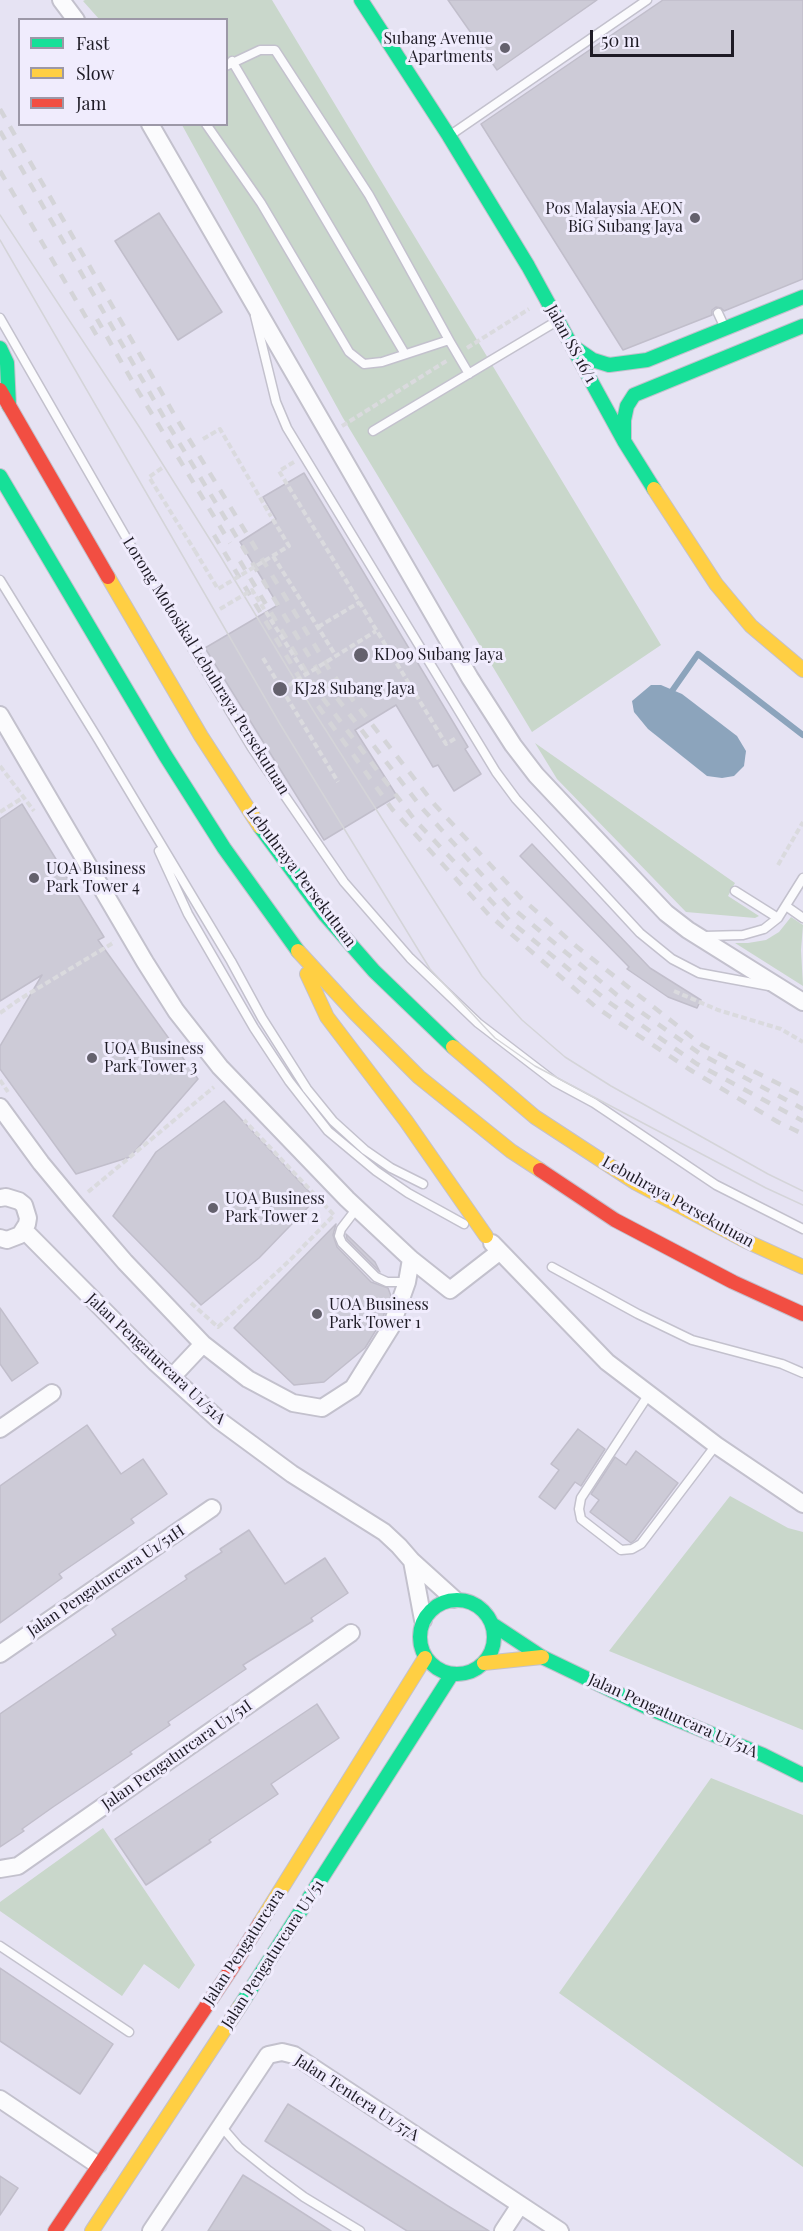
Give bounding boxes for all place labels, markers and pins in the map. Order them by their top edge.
place label: Subang Avenue Apartments [383,29,493,67]
marker: Subang Avenue Apartments [498,41,512,55]
place label: Pos Malaysia AEON BiG Subang Jaya [545,199,683,237]
marker: Pos Malaysia AEON BiG Subang Jaya [688,211,702,225]
place label: KD09 Subang Jaya [374,645,503,665]
marker: KD09 Subang Jaya [352,646,370,664]
place label: KJ28 Subang Jaya [294,679,415,699]
marker: KJ28 Subang Jaya [271,680,289,698]
place label: UOA Business Park Tower 4 [46,859,146,897]
marker: UOA Business Park Tower 4 [27,871,41,885]
place label: UOA Business Park Tower 3 [104,1039,204,1077]
marker: UOA Business Park Tower 3 [85,1051,99,1065]
place label: UOA Business Park Tower 2 [225,1189,325,1227]
marker: UOA Business Park Tower 2 [206,1201,220,1215]
place label: UOA Business Park Tower 1 [329,1295,429,1333]
marker: UOA Business Park Tower 1 [310,1307,324,1321]

